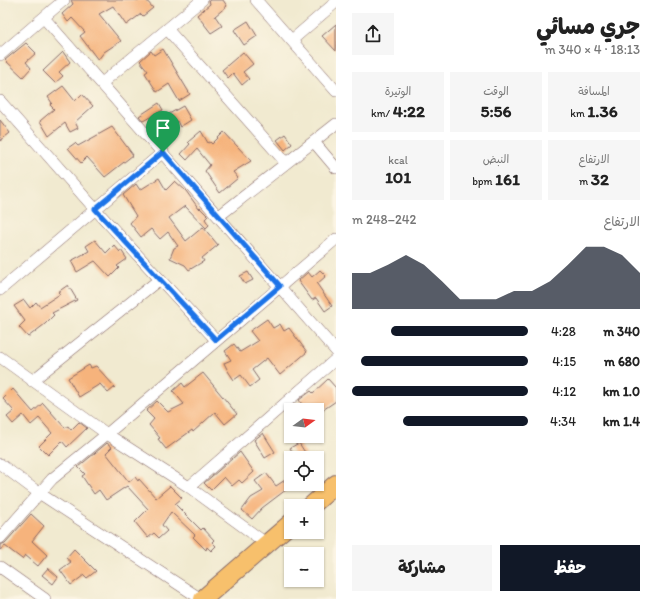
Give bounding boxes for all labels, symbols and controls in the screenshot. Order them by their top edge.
button: share [352,13,394,55]
text: جري مسائي [536,13,640,40]
text: 18:13 · 4 × 340 m [545,42,640,57]
text: الوتيرة [385,85,411,98]
text: الوقت [483,85,509,98]
text: المسافة [578,85,610,98]
text: 4:22 [393,101,425,121]
text: 5:56 [480,101,512,121]
text: 1.36 [587,101,618,121]
text: /km [371,107,393,120]
text: km [570,107,587,120]
pin [146,111,180,152]
icon: arrive [152,117,174,139]
text: النبض [483,153,509,166]
text: الارتفاع [579,153,609,166]
text: kcal [388,154,408,167]
text: 101 [385,167,411,187]
text: 161 [495,169,520,189]
text: 32 [591,169,609,189]
text: bpm [472,175,495,188]
text: m [579,175,591,188]
text: 242–248 m [352,212,416,227]
text: الارتفاع [604,214,640,229]
text: 4:28 [551,324,576,339]
text: 340 m [603,324,640,339]
text: 4:15 [552,354,576,369]
text: 680 m [604,354,640,369]
text: 4:12 [552,384,576,399]
text: 1.0 km [603,384,640,399]
north arrow [284,403,324,443]
map controls [284,403,324,587]
text: 4:34 [550,414,576,429]
text: 1.4 km [603,414,640,429]
button: locate [284,451,324,491]
button: + [284,499,324,539]
button: مشاركة [352,545,492,591]
button: حفظ [500,545,640,591]
button: − [284,547,324,587]

